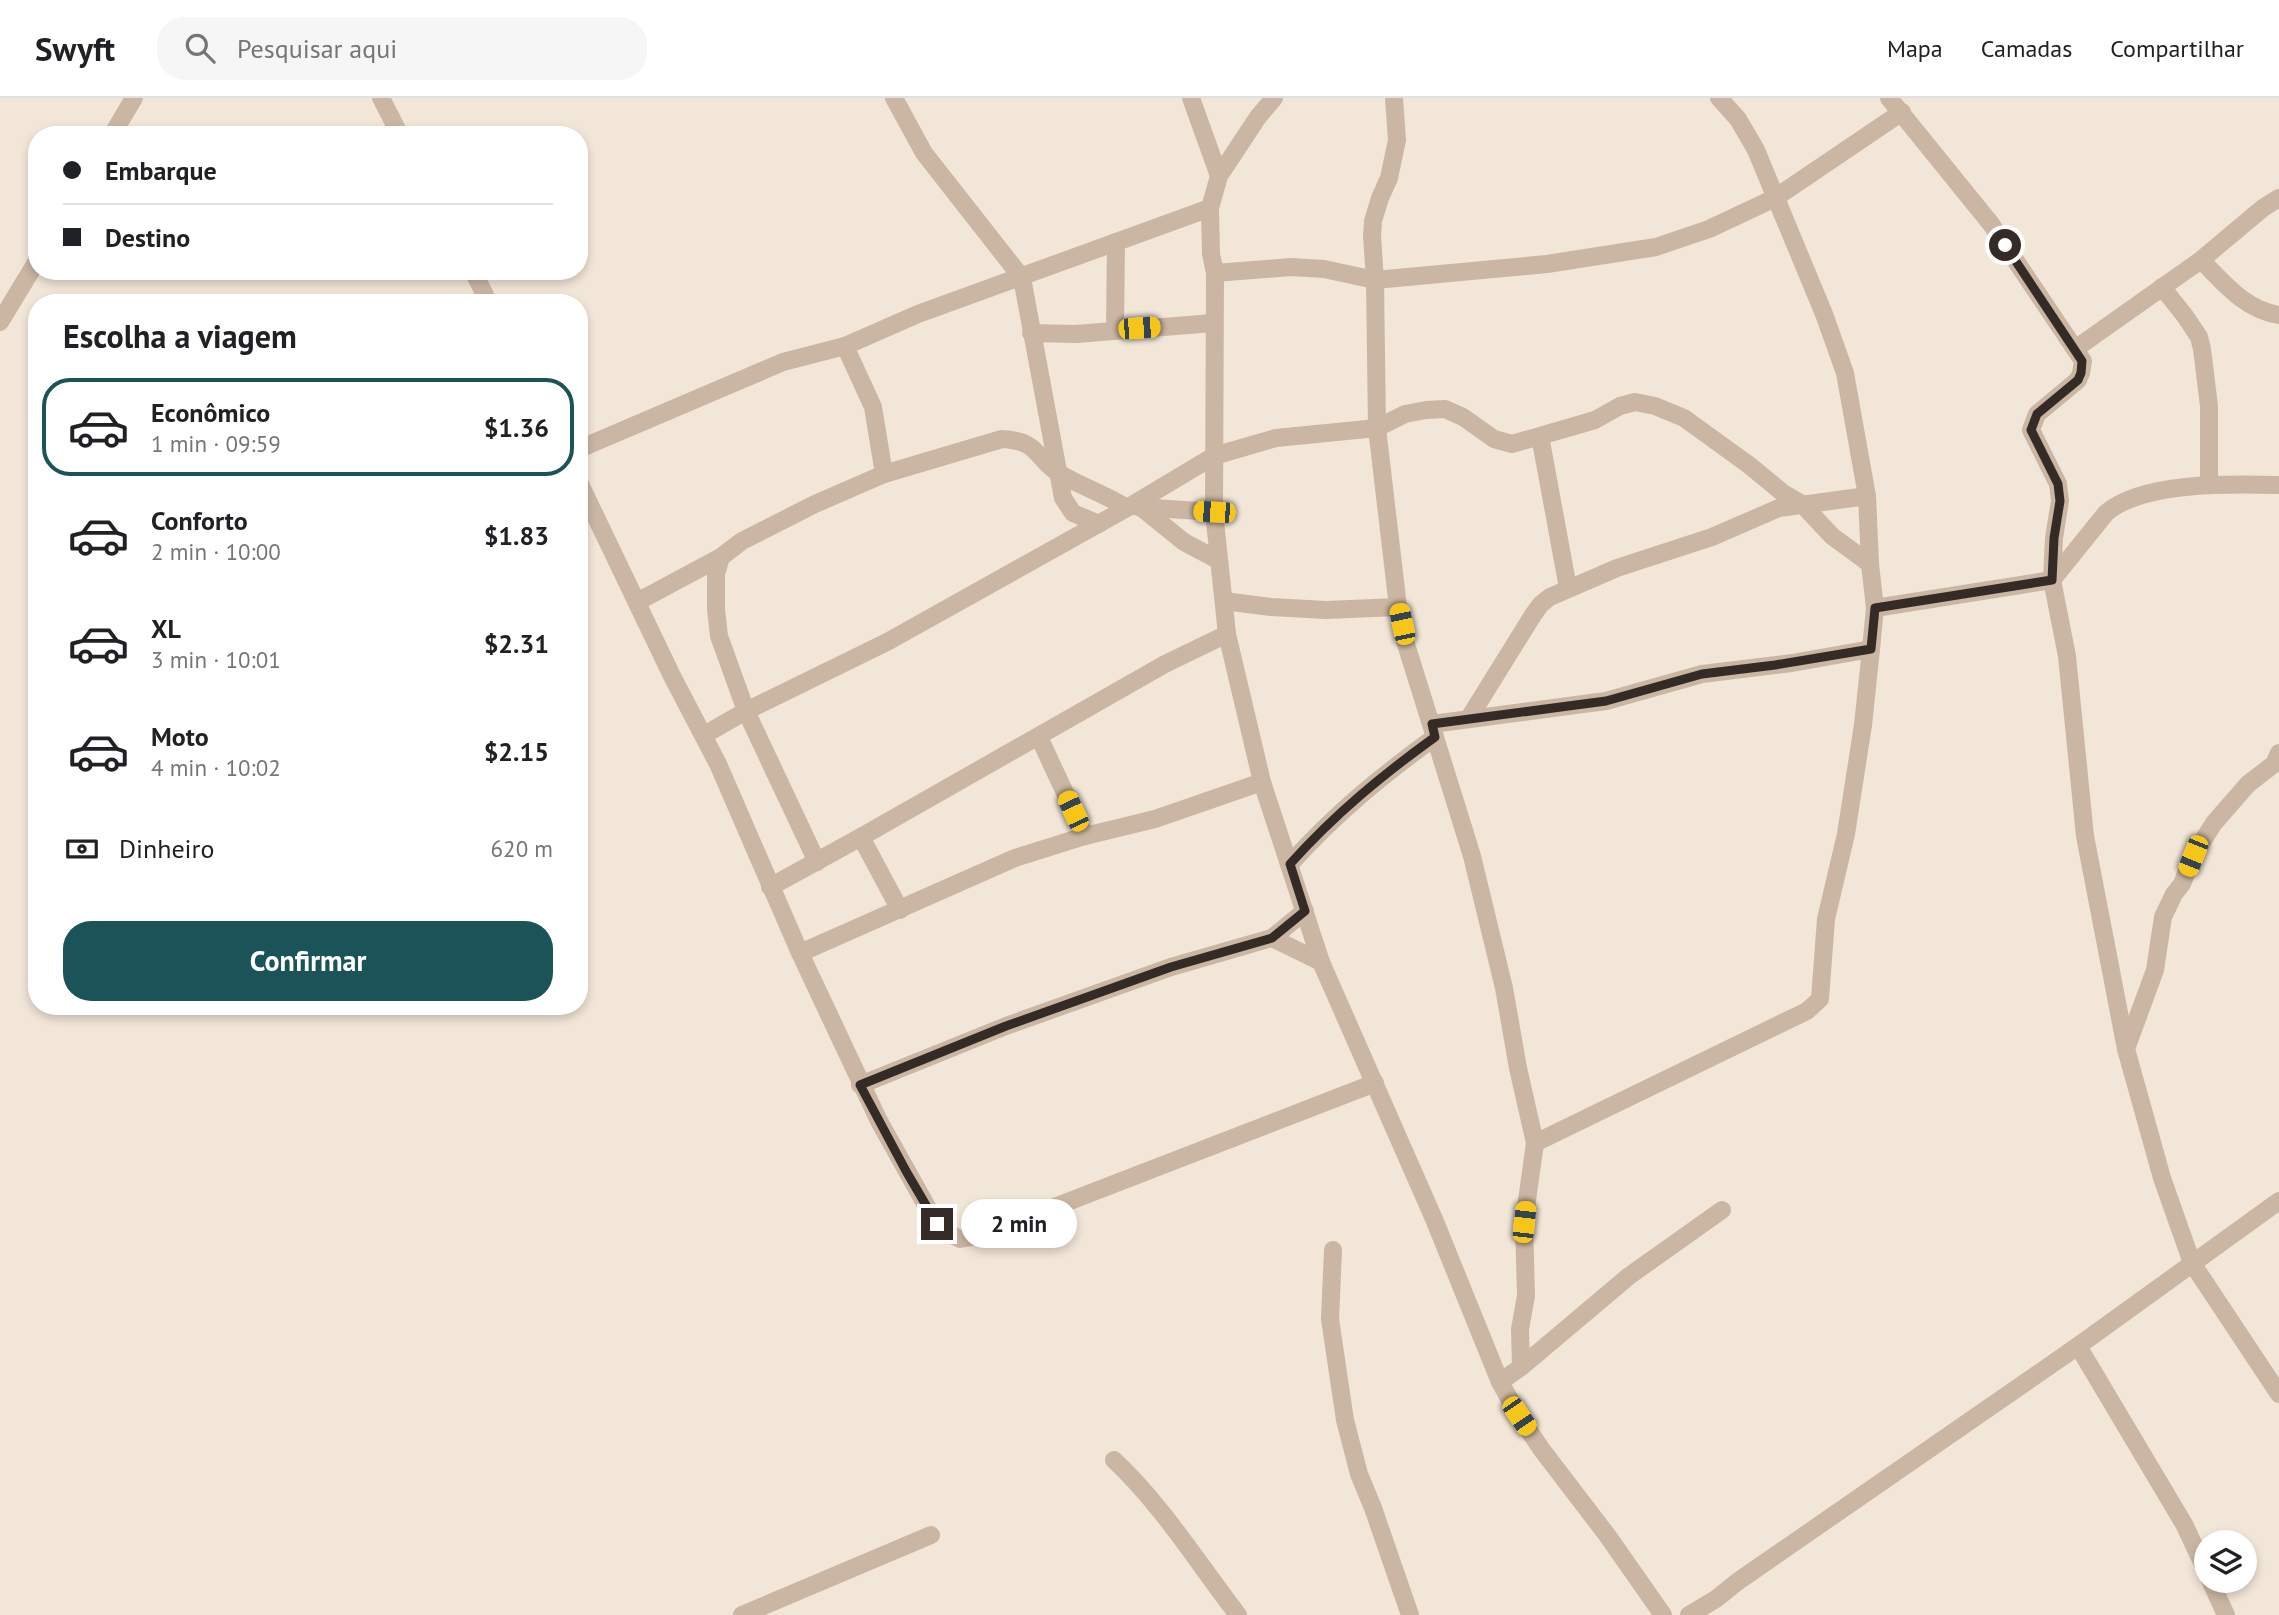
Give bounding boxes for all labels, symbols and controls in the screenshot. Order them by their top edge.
search box [157,17,647,80]
text: Swyft [35,27,115,70]
icon: search [181,29,219,67]
text: Pesquisar aqui [237,32,397,65]
text: Mapa [1887,33,1943,64]
text: Camadas [1981,33,2072,64]
text: Compartilhar [2110,33,2244,64]
text: Embarque [105,154,217,187]
text: Destino [105,221,190,254]
route start [1989,229,2021,261]
text: Escolha a viagem [63,315,297,357]
car [1118,316,1161,340]
icon: car [67,396,130,459]
text: Econômico [151,396,270,429]
text: $1.36 [484,411,549,444]
text: 1 min · 09:59 [151,429,281,458]
car [1193,500,1236,524]
icon: car [67,504,130,567]
text: Conforto [151,504,248,537]
text: $1.83 [484,519,549,552]
text: 2 min · 10:00 [151,537,281,566]
car [1388,601,1417,647]
icon: car [67,612,130,675]
text: XL [151,612,181,645]
text: $2.31 [484,627,549,660]
text: 3 min · 10:01 [151,645,281,674]
icon: car [67,720,130,783]
text: Moto [151,720,209,753]
text: $2.15 [484,735,549,768]
text: 4 min · 10:02 [151,753,281,782]
car [1055,788,1092,834]
icon: cash [63,830,101,868]
text: Dinheiro [119,832,214,865]
car [2176,833,2211,879]
text: 620 m [491,834,553,863]
button: Confirmar [63,921,553,1001]
callout: 2 min [962,1200,1077,1248]
car [1512,1200,1537,1244]
route end [921,1208,953,1240]
text: 2 min [991,1209,1047,1238]
car [1499,1393,1540,1439]
map controls [2194,1530,2257,1593]
button: layers [2194,1530,2257,1593]

